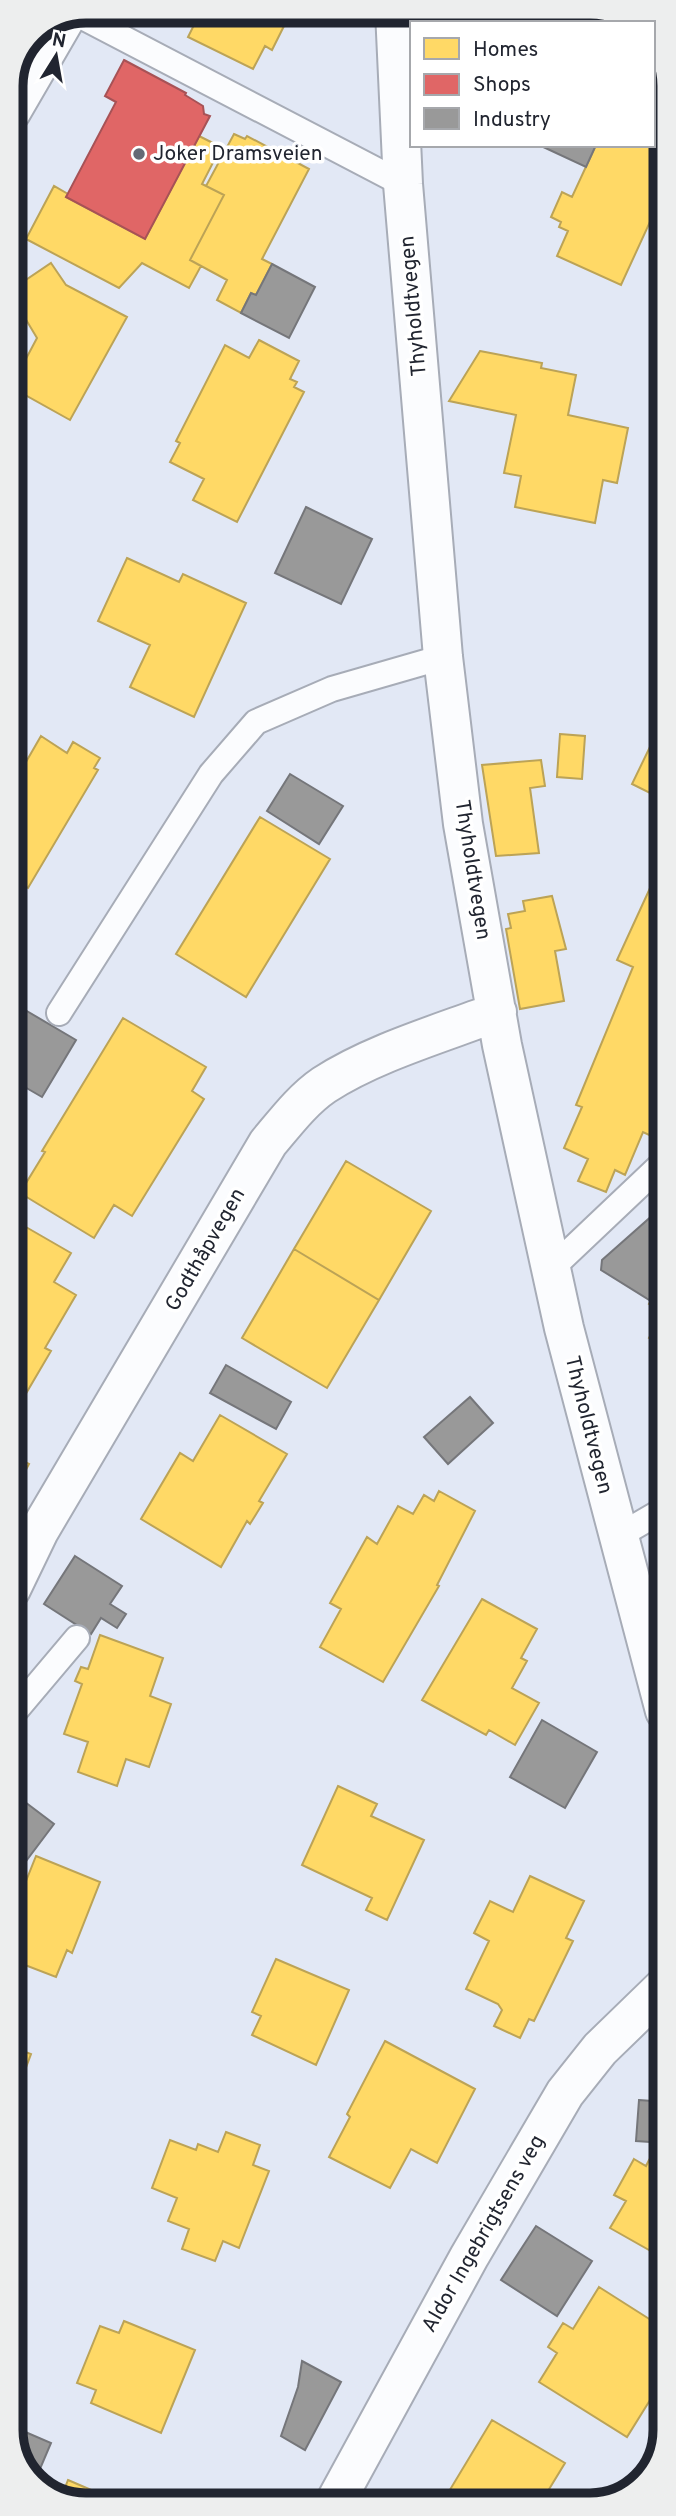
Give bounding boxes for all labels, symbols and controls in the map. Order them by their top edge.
north arrow [21,21,91,91]
legend [410,21,655,147]
text: N [50,28,68,54]
text: Homes [473,37,538,64]
text: Shops [473,72,531,99]
text: Industry [473,107,551,134]
place label: Joker Dramsveien [153,141,323,168]
marker: Joker Dramsveien [131,146,147,162]
street label: Thyholdtvegen [394,234,434,378]
street label: Thyholdtvegen [448,798,496,942]
street label: Godthåpvegen [160,1184,252,1316]
street label: Thyholdtvegen [558,1353,618,1497]
street label: Aldor Ingebrigtsens veg [416,2130,552,2338]

